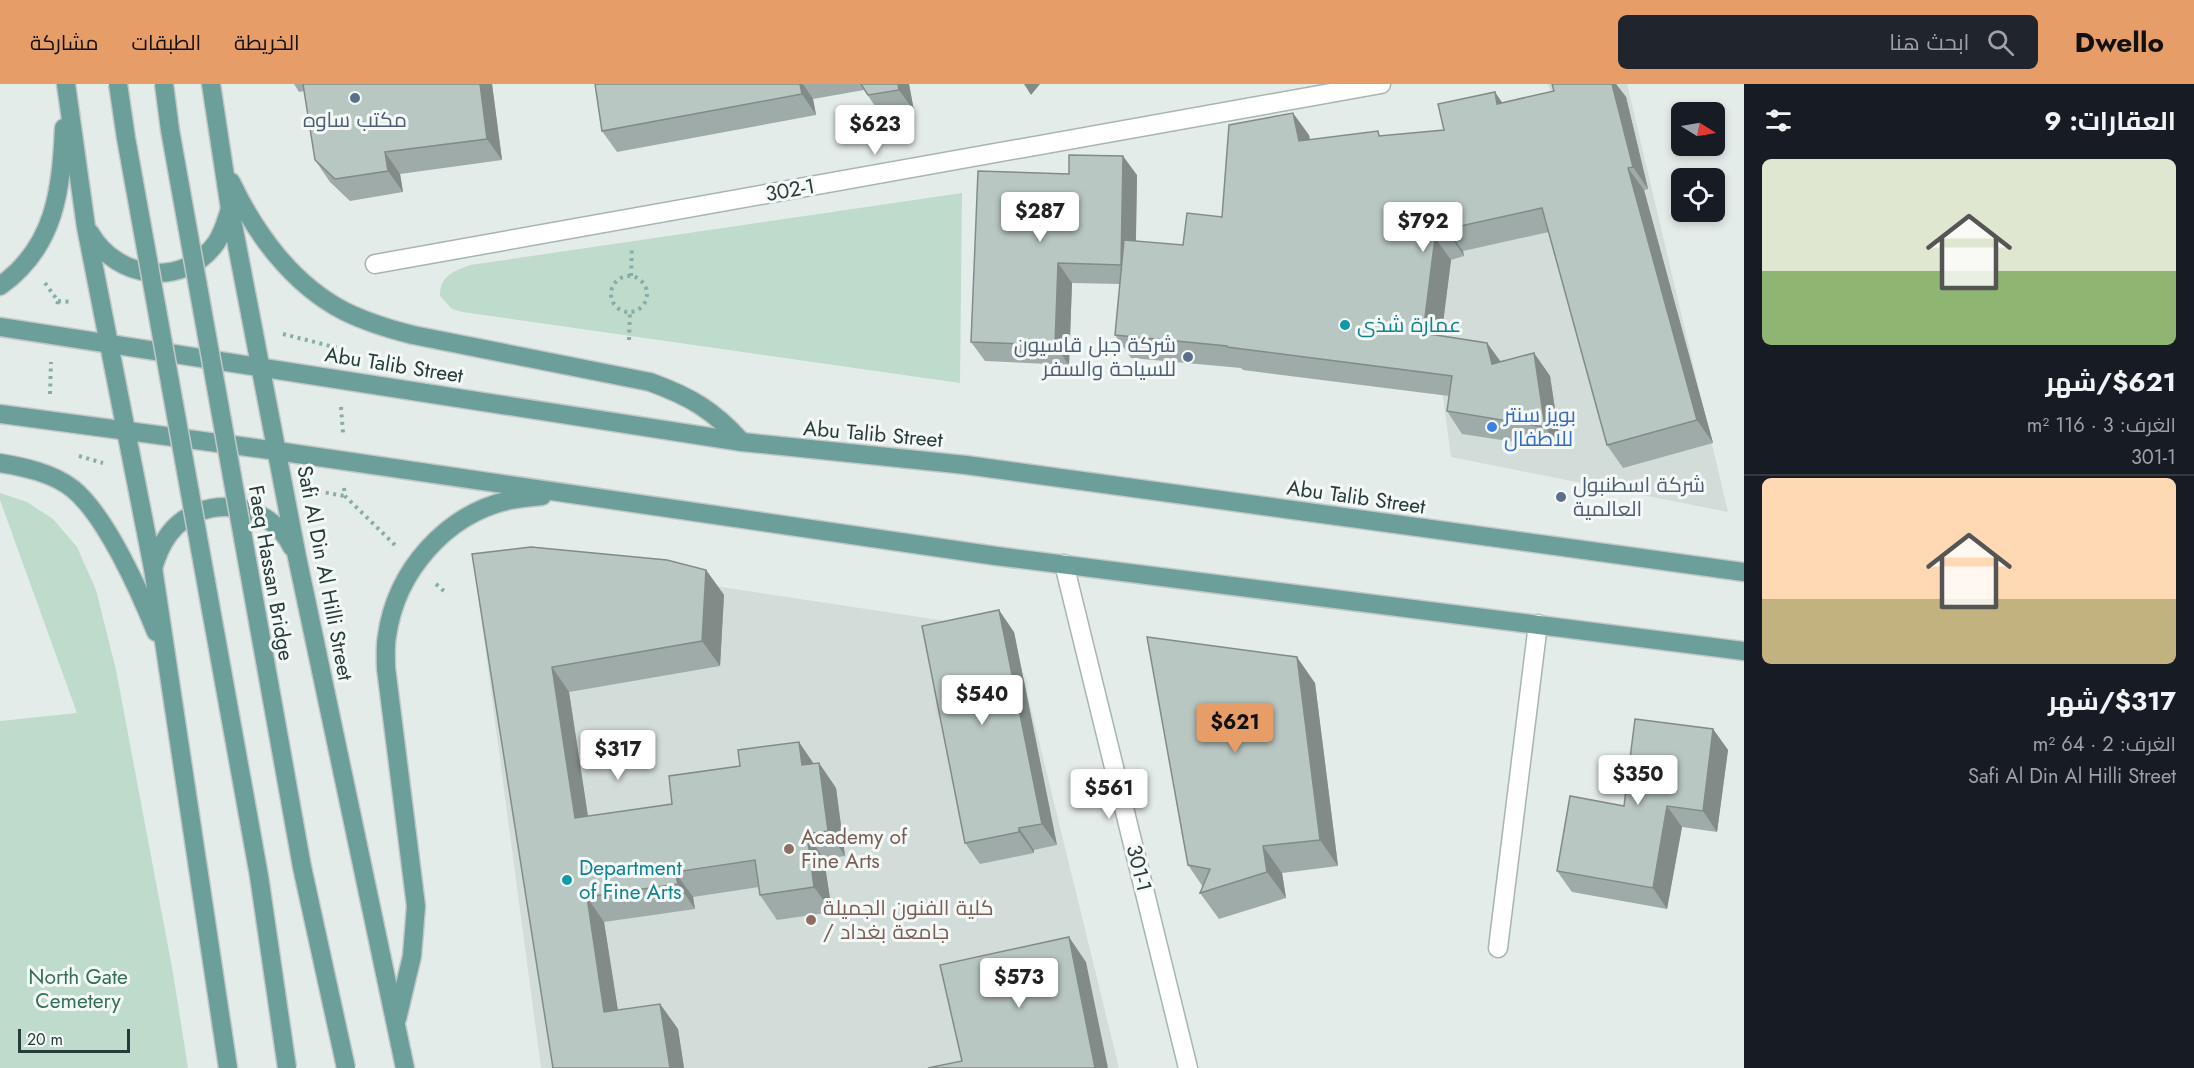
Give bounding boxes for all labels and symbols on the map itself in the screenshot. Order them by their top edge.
marker: مكتب ساوه [348,91,362,105]
north arrow [1671,102,1725,156]
place label: مكتب ساوه [303,105,407,135]
pin: $623 [839,105,911,156]
street label: 302-1 [763,171,817,209]
pin: $287 [1004,192,1076,243]
pin: $792 [1387,202,1459,253]
place label: عمارة شذى [1357,310,1461,340]
marker: عمارة شذى [1338,318,1352,332]
place label: شركة جبل قاسيون للسياحة والسفر [1014,330,1176,384]
street label: Abu Talib Street [323,339,465,391]
marker: شركة جبل قاسيون للسياحة والسفر [1181,350,1195,364]
place label: بويز سنتر للاطفال [1503,400,1576,454]
street label: Abu Talib Street [802,413,944,455]
marker: بويز سنتر للاطفال [1485,420,1499,434]
street label: Safi Al Din Al Hilli Street [289,463,361,683]
place label: شركة اسطنبول العالمية [1573,470,1705,524]
street label: Abu Talib Street [1285,472,1427,522]
street label: Faeq Hassan Bridge [241,483,301,663]
marker: شركة اسطنبول العالمية [1554,490,1568,504]
pin: $540 [946,675,1018,726]
pin: $621 [1199,703,1271,754]
pin: $317 [582,730,654,781]
pin: $350 [1602,755,1674,806]
pin: $561 [1073,769,1145,820]
place label: Academy of Fine Arts [801,822,908,876]
street label: 301-1 [1119,841,1159,895]
marker: Academy of Fine Arts [782,842,796,856]
place label: Department of Fine Arts [579,853,682,907]
marker: Department of Fine Arts [560,873,574,887]
place label: كلية الفنون الجميلة / جامعة بغداد [823,893,994,947]
marker: كلية الفنون الجميلة / جامعة بغداد [804,913,818,927]
pin: $573 [983,958,1055,1009]
park label: North Gate Cemetery [28,962,128,1016]
scale bar [18,1026,130,1054]

